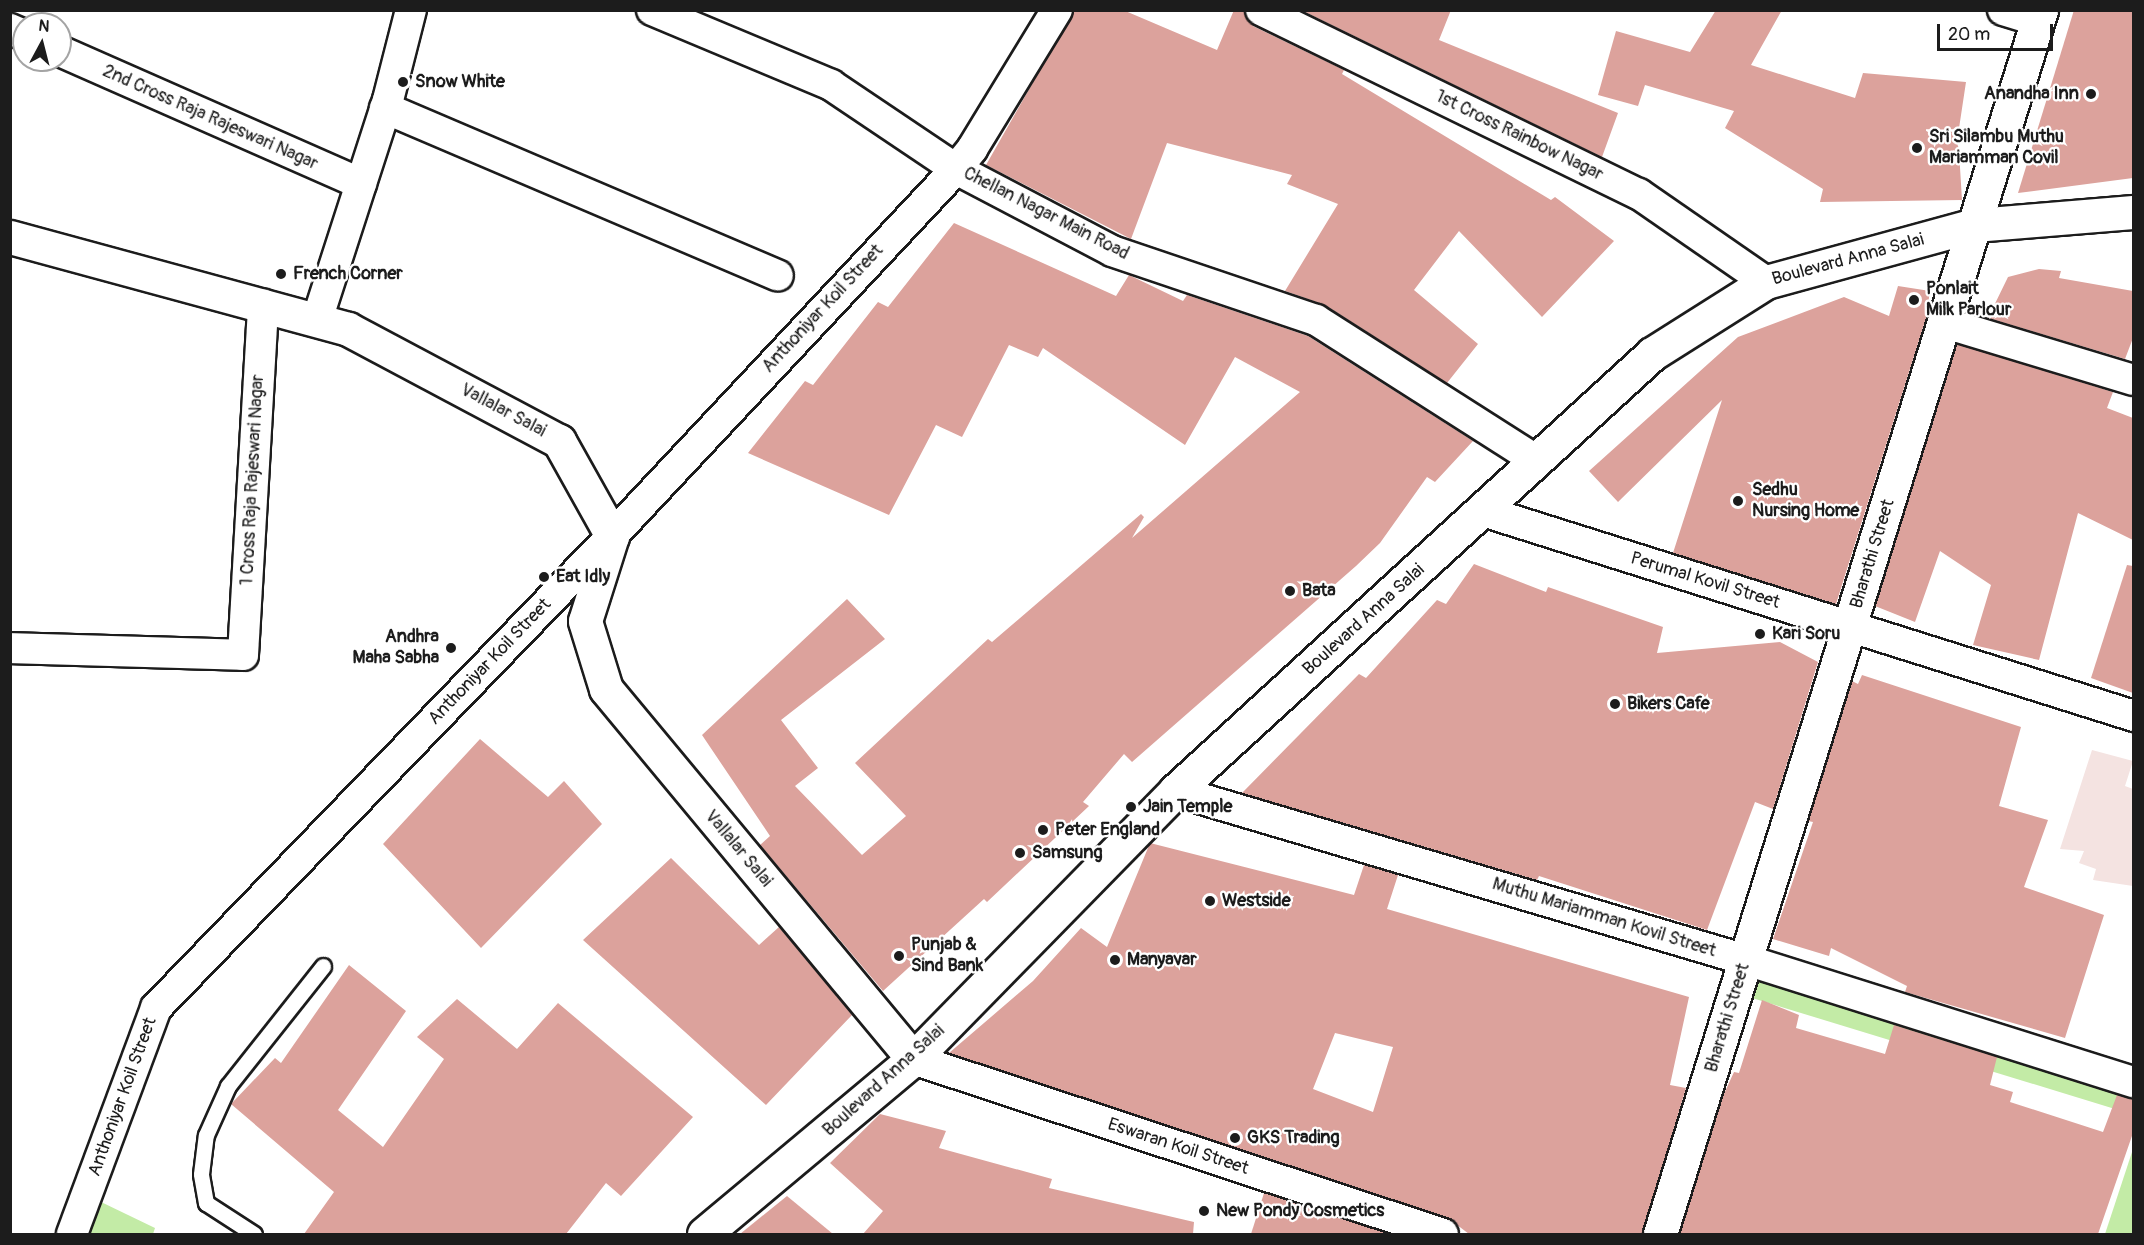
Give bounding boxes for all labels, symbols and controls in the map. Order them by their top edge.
north arrow [12,12,72,72]
scale bar [1940,12,2056,50]
text: N [37,16,51,37]
text: 20 m [1948,23,1990,46]
street label: 2nd Cross Raja Rajeswari Nagar [99,61,321,175]
place label: Snow White [415,71,505,93]
marker: Snow White [396,75,410,89]
place label: Anandha Inn [1984,83,2079,105]
street label: 1st Cross Rainbow Nagar [1432,86,1606,186]
marker: Anandha Inn [2084,87,2098,101]
place label: Sri Silambu Muthu Mariamman Covil [1929,127,2064,170]
marker: Sri Silambu Muthu Mariamman Covil [1910,141,1924,155]
street label: Chellan Nagar Main Road [960,163,1132,265]
street label: Boulevard Anna Salai [1770,229,1926,291]
street label: Anthoniyar Koil Street [758,240,888,378]
place label: French Corner [293,263,403,285]
marker: French Corner [274,267,288,281]
place label: Ponlait Milk Parlour [1926,279,2011,322]
marker: Ponlait Milk Parlour [1907,293,1921,307]
street label: 1 Cross Raja Rajeswari Nagar [237,374,269,586]
street label: Vallalar Salai [457,379,549,443]
place label: Sedhu Nursing Home [1752,480,1859,522]
marker: Sedhu Nursing Home [1729,492,1747,510]
street label: Bharathi Street [1846,497,1900,611]
street label: Perumal Kovil Street [1628,548,1782,614]
street label: Boulevard Anna Salai [1299,560,1429,680]
place label: Eat Idly [556,566,610,588]
marker: Eat Idly [537,570,551,584]
place label: Bata [1302,580,1336,602]
marker: Bata [1283,584,1297,598]
street label: Anthoniyar Koil Street [424,594,556,730]
place label: Kari Soru [1772,623,1840,645]
place label: Andhra Maha Sabha [352,627,439,670]
marker: Kari Soru [1753,627,1767,641]
marker: Andhra Maha Sabha [444,641,458,655]
place label: Bikers Cafe [1627,693,1710,715]
marker: Bikers Cafe [1608,697,1622,711]
place label: Jain Temple [1143,796,1232,818]
marker: Jain Temple [1124,800,1138,814]
street label: Vallalar Salai [700,806,776,892]
place label: Peter England [1055,819,1160,841]
marker: Peter England [1036,823,1050,837]
place label: Samsung [1032,842,1103,864]
marker: Samsung [1013,846,1027,860]
street label: Muthu Mariamman Kovil Street [1490,874,1718,962]
place label: Westside [1222,890,1291,912]
marker: Westside [1203,894,1217,908]
place label: Punjab & Sind Bank [911,935,983,978]
marker: Punjab & Sind Bank [892,949,906,963]
place label: Manyavar [1127,949,1197,971]
marker: Manyavar [1108,953,1122,967]
street label: Bharathi Street [1701,961,1755,1075]
street label: Anthoniyar Koil Street [84,1015,162,1179]
street label: Boulevard Anna Salai [819,1021,949,1141]
street label: Eswaran Koil Street [1105,1114,1251,1180]
place label: GKS Trading [1247,1127,1340,1149]
marker: GKS Trading [1228,1131,1242,1145]
place label: New Pondy Cosmetics [1216,1200,1384,1222]
marker: New Pondy Cosmetics [1197,1204,1211,1218]

